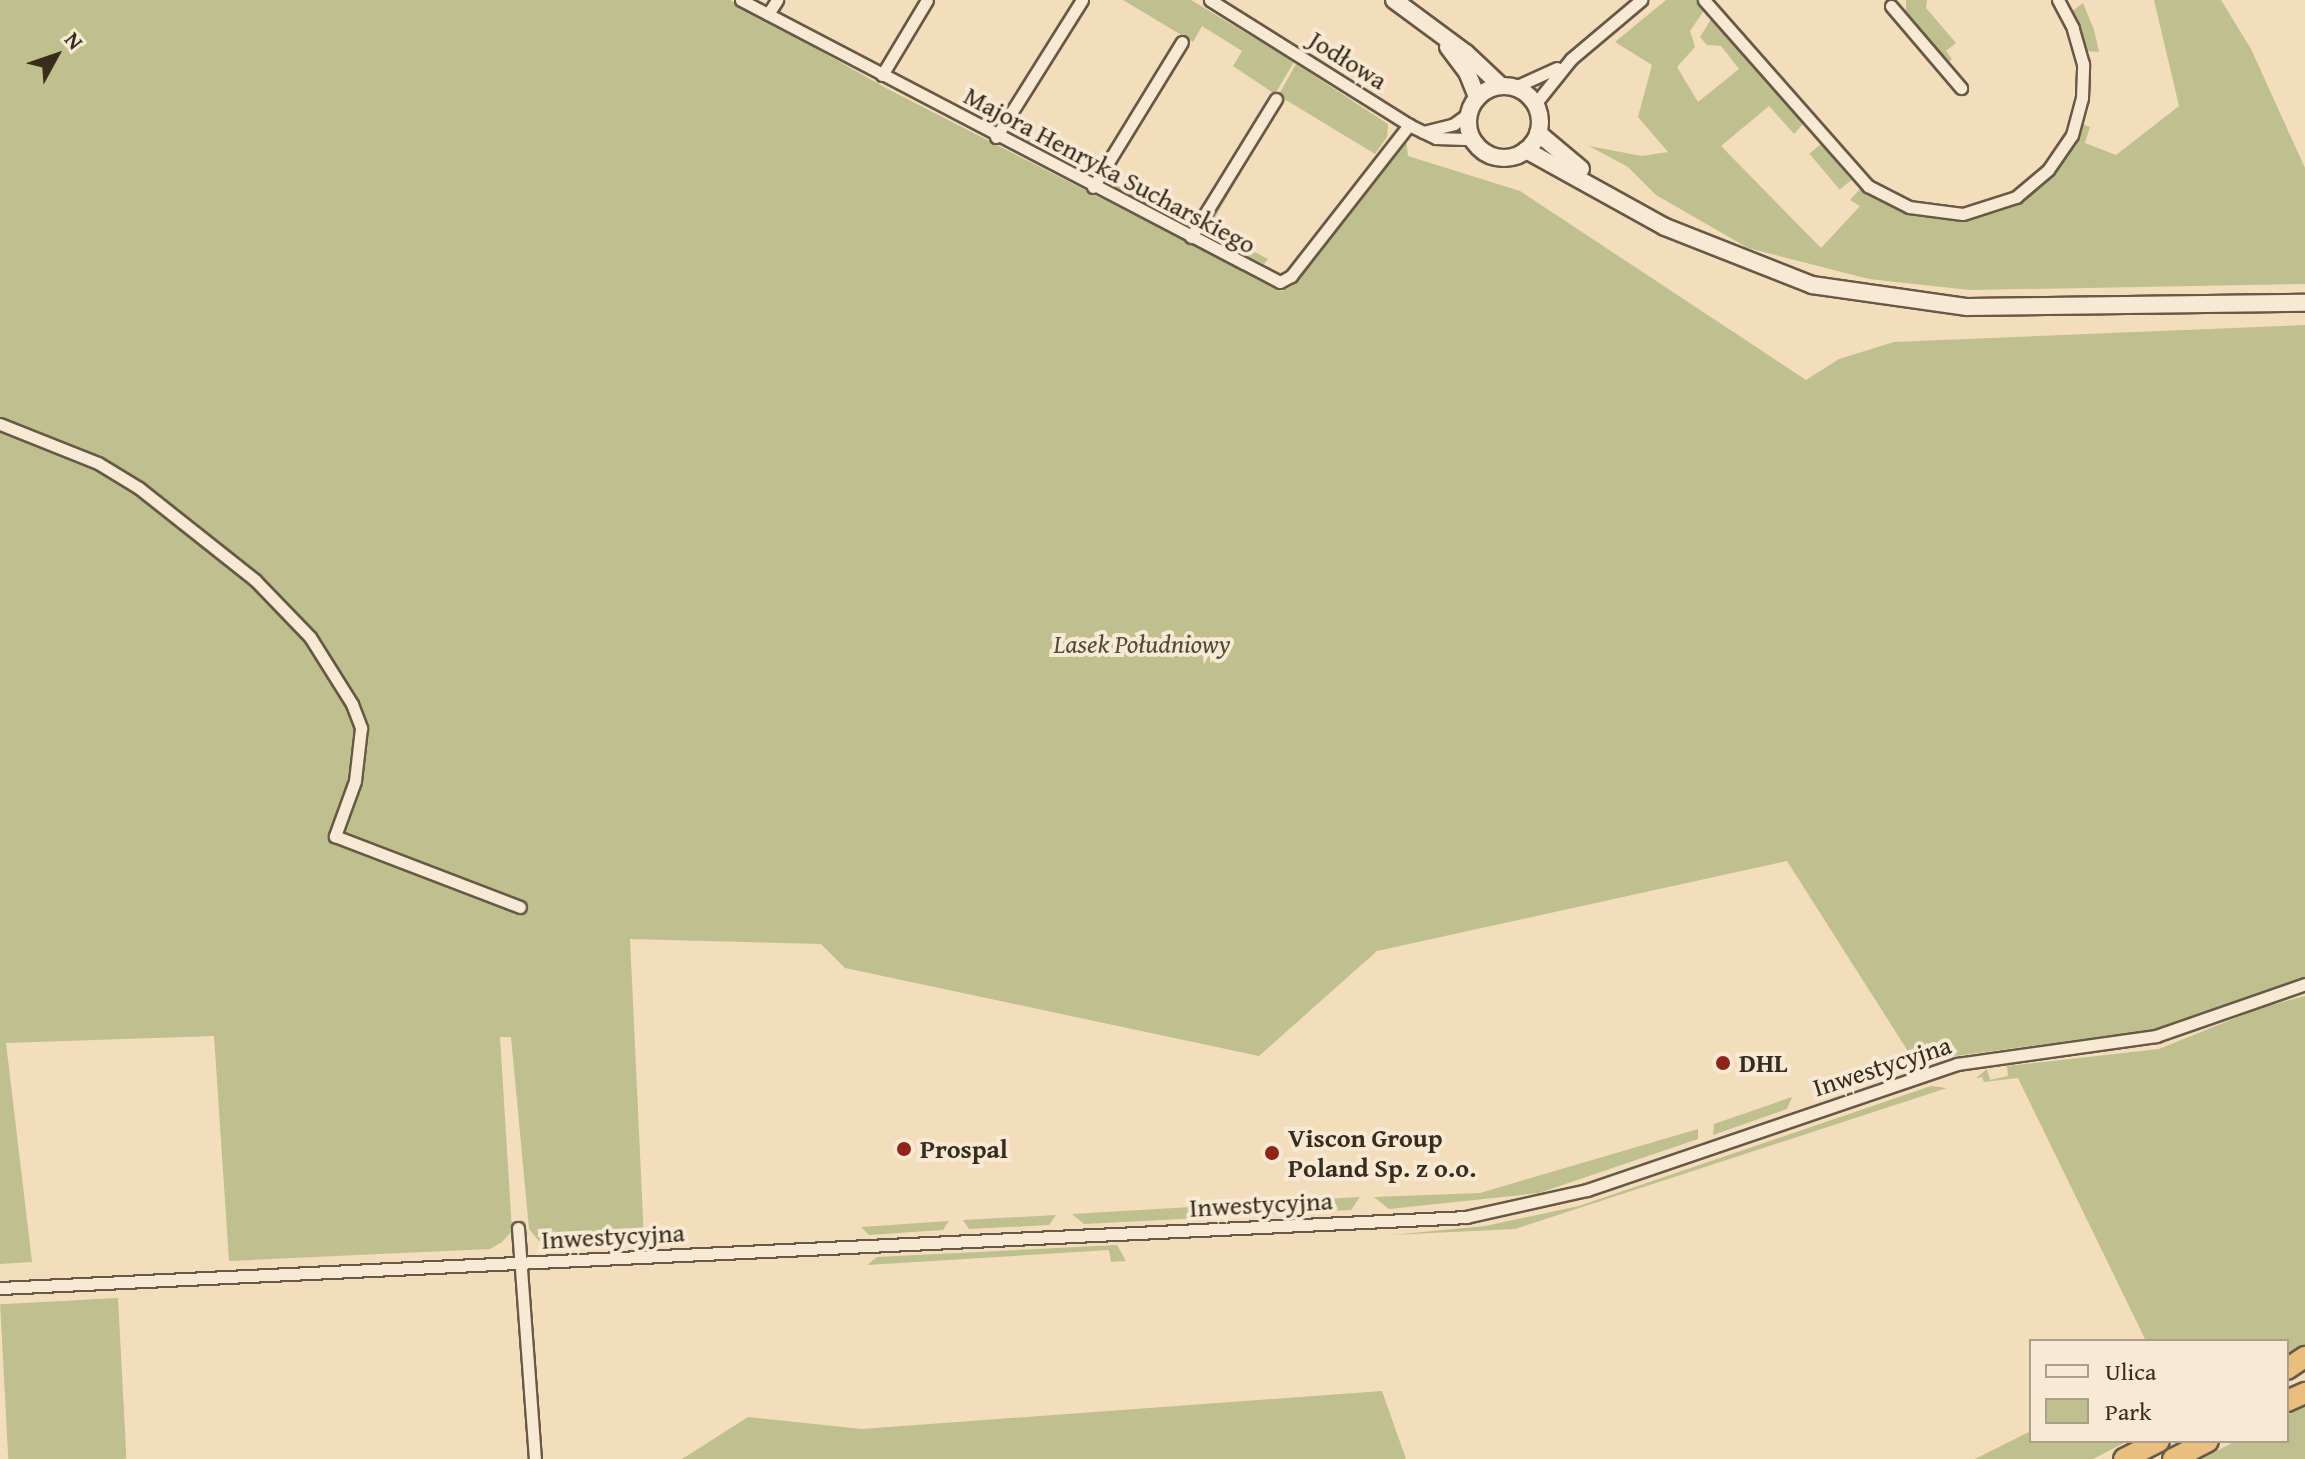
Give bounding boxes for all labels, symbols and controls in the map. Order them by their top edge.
north arrow [16,16,96,96]
street label: Jodłowa [1303,24,1393,96]
text: N [57,25,91,56]
street label: Majora Henryka Sucharskiego [959,80,1261,260]
park label: Lasek Południowy [1054,628,1230,660]
street label: Inwestycyjna [1809,1029,1955,1103]
place label: DHL [1739,1047,1787,1079]
marker: DHL [1714,1054,1732,1072]
place label: Viscon Group Poland Sp. z o.o. [1288,1122,1476,1184]
place label: Prospal [920,1133,1008,1165]
marker: Prospal [895,1140,913,1158]
marker: Viscon Group Poland Sp. z o.o. [1263,1144,1281,1162]
street label: Inwestycyjna [1189,1185,1333,1223]
street label: Inwestycyjna [541,1217,685,1255]
legend [2029,1339,2289,1443]
text: Ulica [2105,1354,2156,1389]
text: Park [2105,1394,2151,1429]

